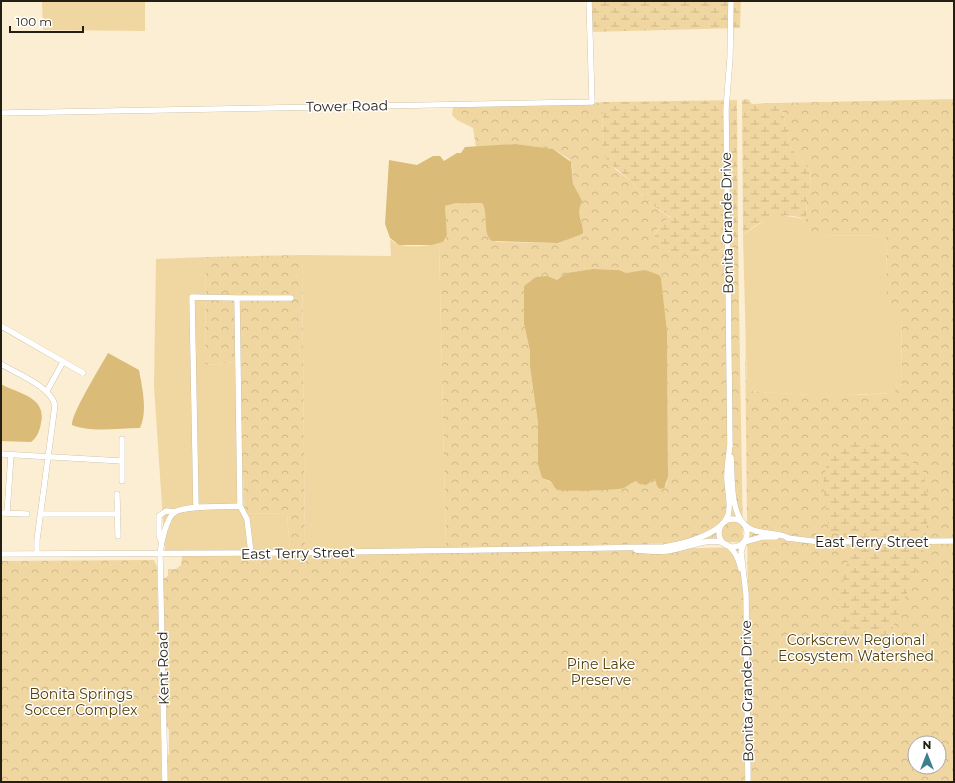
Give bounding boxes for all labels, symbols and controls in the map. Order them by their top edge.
scale bar [10,8,83,34]
text: 100 m [16,14,52,29]
street label: Tower Road [306,96,388,116]
street label: Bonita Grande Drive [717,152,737,294]
street label: East Terry Street [815,533,929,551]
street label: East Terry Street [241,543,355,563]
street label: Bonita Grande Drive [737,620,757,762]
street label: Kent Road [153,631,173,705]
park label: Corkscrew Regional Ecosystem Watershed [778,631,934,665]
park label: Pine Lake Preserve [567,655,635,689]
park label: Bonita Springs Soccer Complex [25,685,138,719]
north arrow [907,735,947,775]
text: N [923,738,931,752]

